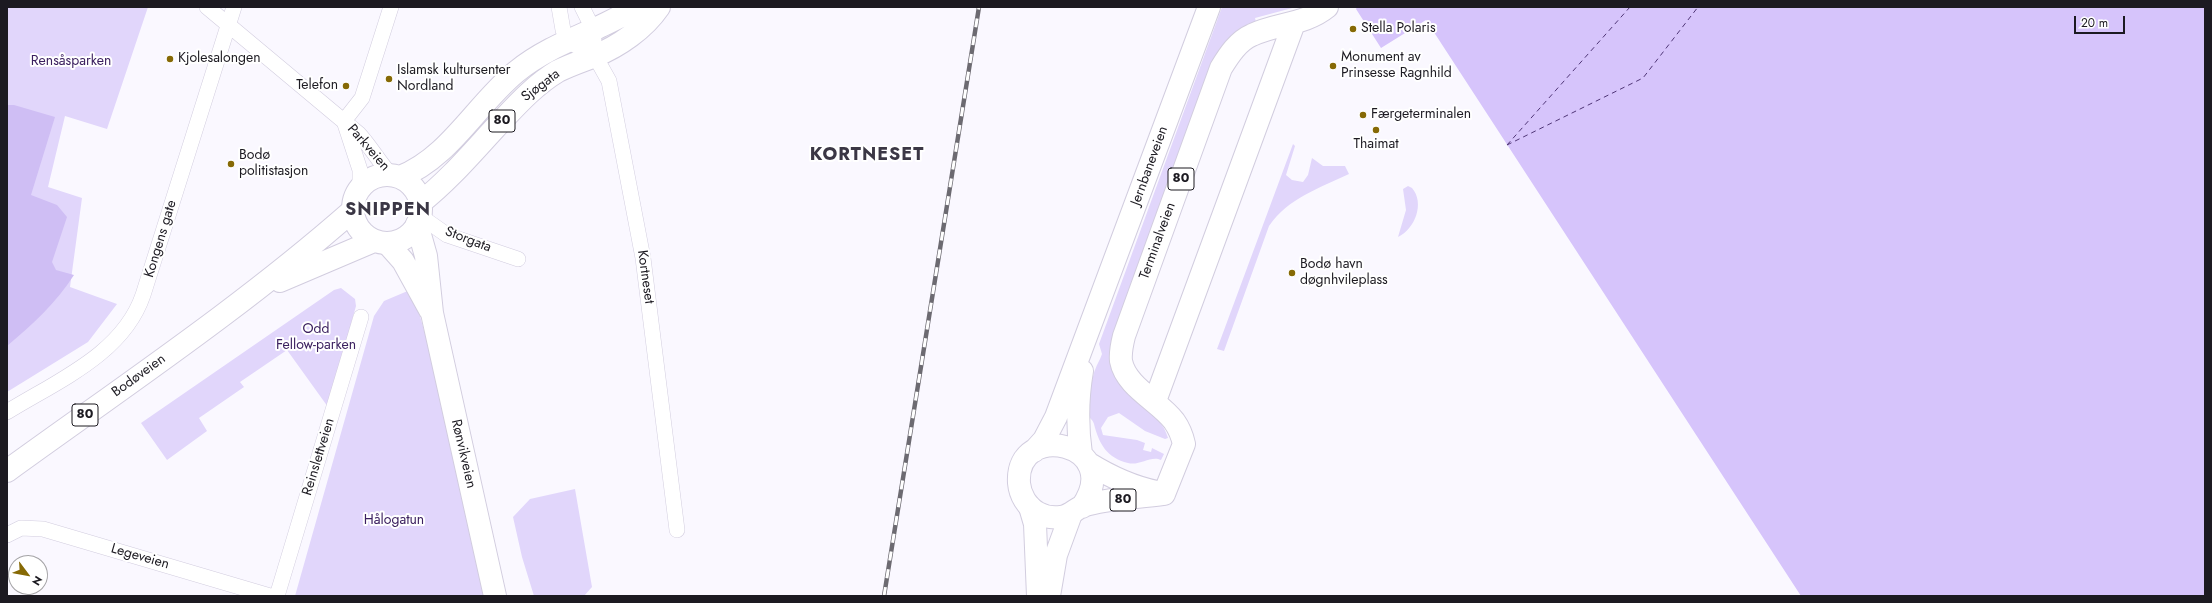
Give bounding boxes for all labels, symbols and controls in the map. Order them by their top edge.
scale bar [2076,8,2127,34]
text: 20 m [2081,14,2108,32]
place label: Stella Polaris [1361,21,1436,37]
marker: Stella Polaris [1348,24,1358,34]
place label: Monument av Prinsesse Ragnhild [1341,50,1452,82]
place label: Kjolesalongen [178,51,261,67]
park label: Rensåsparken [31,54,111,70]
marker: Kjolesalongen [165,54,175,64]
marker: Monument av Prinsesse Ragnhild [1328,61,1338,71]
place label: Islamsk kultursenter Nordland [397,63,511,96]
street label: Sjøgata [519,66,563,106]
marker: Islamsk kultursenter Nordland [384,74,394,84]
place label: Telefon [296,78,338,94]
marker: Telefon [341,81,351,91]
place label: Færgeterminalen [1371,107,1471,123]
road number: 80 [489,110,515,132]
marker: Færgeterminalen [1358,110,1368,120]
street label: Parkveien [343,121,393,175]
street label: Jernbaneveien [1128,124,1172,208]
marker: Thaimat [1371,125,1381,135]
place label: Thaimat [1353,137,1399,153]
district label: KORTNESET [810,145,924,167]
place label: Bodø politistasjon [239,148,308,180]
marker: Bodø politistasjon [226,159,236,169]
road number: 80 [1168,168,1194,190]
street label: Kongens gate [141,198,181,280]
district label: SNIPPEN [345,200,431,222]
street label: Terminalveien [1136,200,1180,282]
street label: Storgata [443,224,493,256]
street label: Kortneset [633,249,657,305]
place label: Bodø havn døgnhvileplass [1300,257,1388,290]
marker: Bodø havn døgnhvileplass [1287,268,1297,278]
park label: Odd Fellow-parken [276,322,356,354]
street label: Bodøveien [109,351,169,401]
road number: 80 [72,404,98,426]
street label: Reinslettveien [299,416,339,498]
street label: Rønvikveien [447,418,479,490]
road number: 80 [1110,489,1136,511]
park label: Hålogatun [364,513,424,529]
street label: Legeveien [109,541,171,573]
north arrow [8,555,48,595]
text: N [28,573,46,589]

